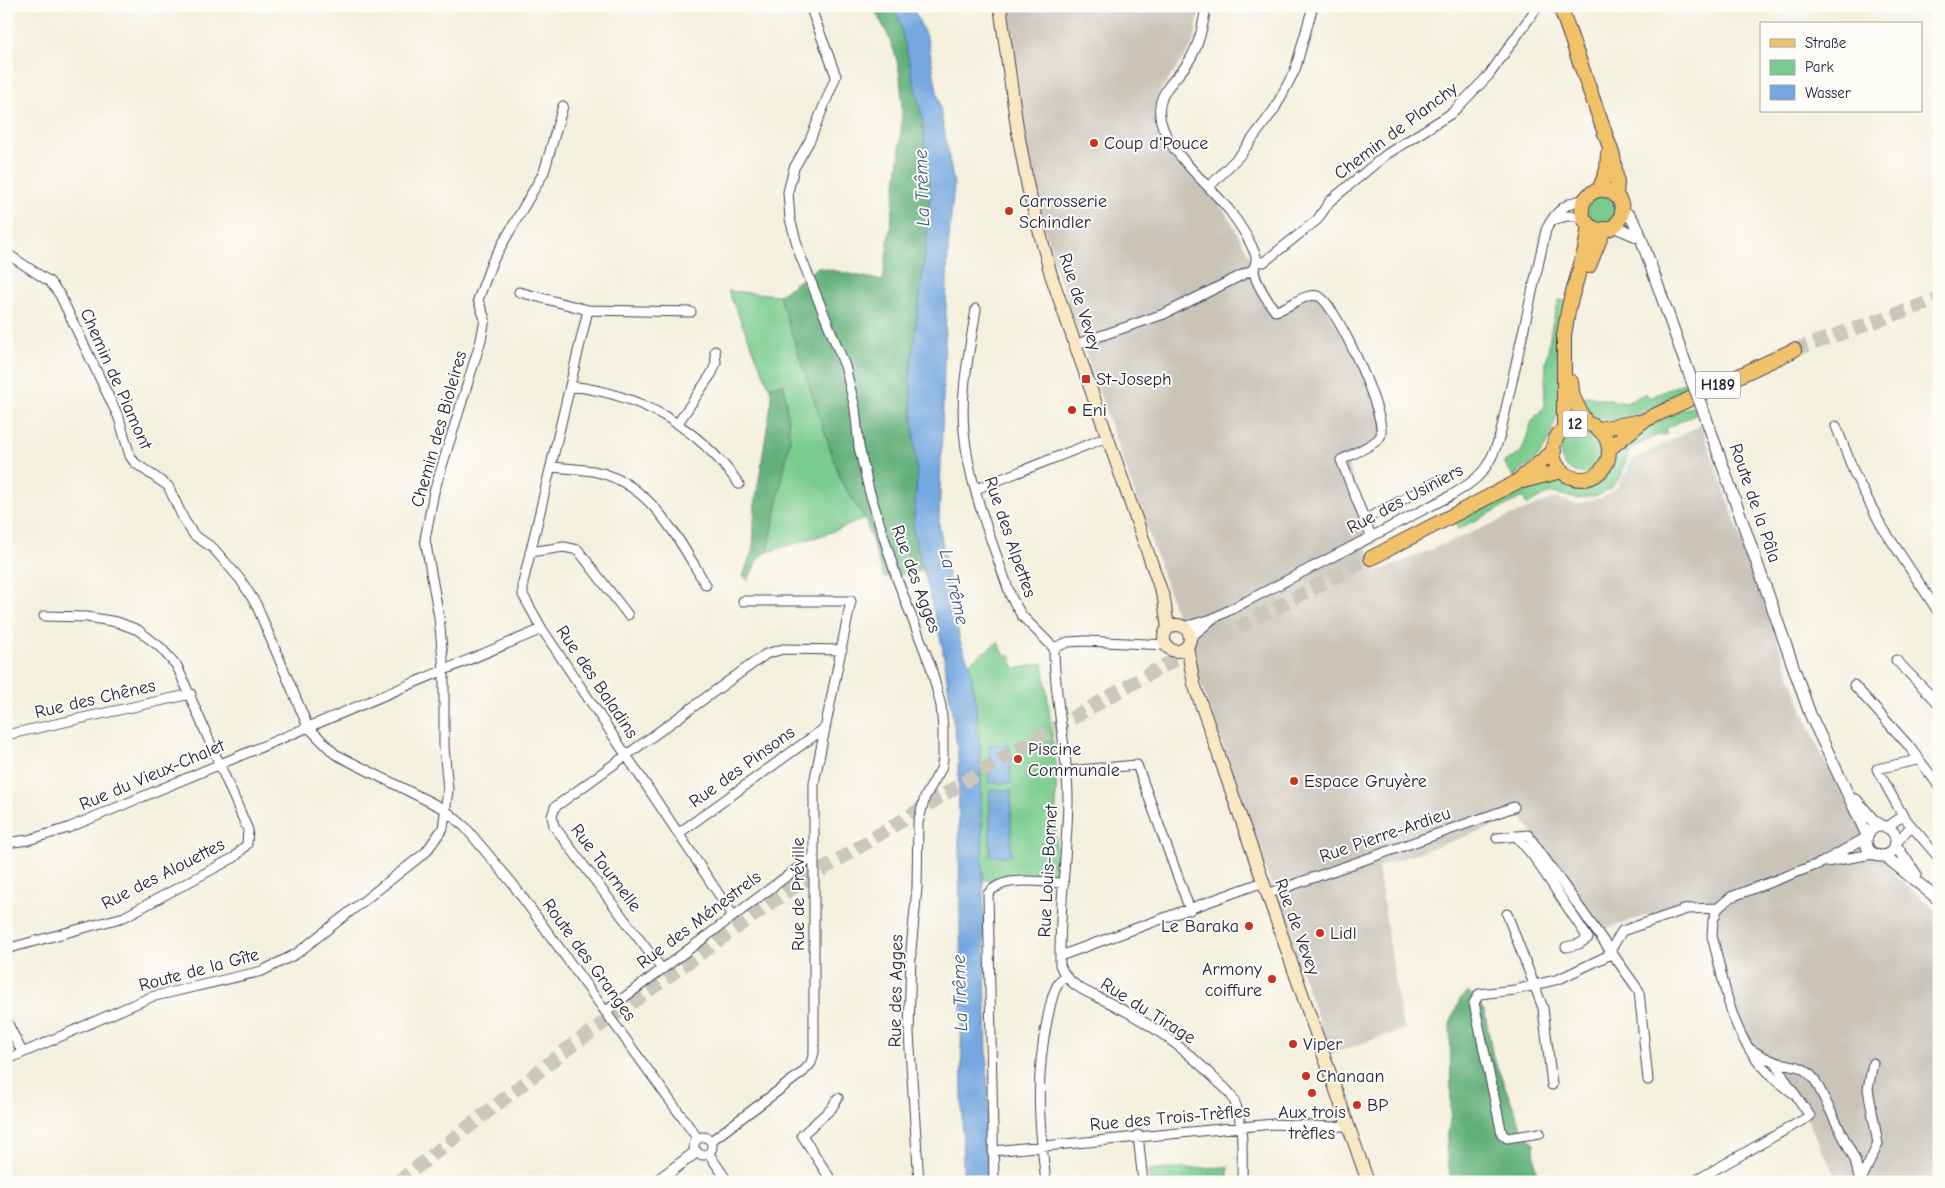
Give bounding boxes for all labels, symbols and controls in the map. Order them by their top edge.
legend [1760,22,1922,112]
text: Straße [1805,34,1847,52]
text: Park [1805,58,1834,76]
street label: Chemin de Planchy [1330,77,1463,184]
text: Wasser [1805,84,1851,102]
place label: Coup d'Pouce [1104,133,1208,154]
marker: Coup d'Pouce [1088,137,1100,149]
water label: La Trême [910,149,934,227]
place label: Carrosserie Schindler [1019,191,1107,233]
marker: Carrosserie Schindler [1003,205,1015,217]
street label: Rue de Vevey [1054,251,1106,354]
street label: Chemin de Piamont [75,305,157,454]
street label: Chemin des Bioleires [407,348,471,510]
place label: St-Joseph [1096,369,1172,390]
road number: H189 [1696,372,1740,398]
marker: St-Joseph [1080,373,1092,385]
place label: Eni [1082,400,1107,421]
marker: Eni [1066,404,1078,416]
road number: 12 [1562,410,1588,438]
street label: Route de la Pâla [1725,441,1785,565]
street label: Rue des Usiniers [1343,460,1467,538]
street label: Rue des Alpettes [980,474,1040,600]
street label: Rue des Agges [887,522,945,636]
water label: La Trême [935,547,973,627]
street label: Rue des Baladins [551,622,643,742]
street label: Rue des Chênes [33,675,157,723]
street label: Rue des Pinsons [685,722,799,812]
street label: Rue du Vieux-Chalet [76,735,228,815]
place label: Piscine Communale [1028,739,1120,781]
marker: Piscine Communale [1012,753,1024,765]
place label: Espace Gruyère [1304,771,1427,792]
marker: Espace Gruyère [1288,775,1300,787]
street label: Rue Louis-Bornet [1034,803,1062,938]
street label: Rue Pierre-Ardieu [1317,803,1453,867]
street label: Rue Tournelle [566,820,646,916]
street label: Rue des Alouettes [98,834,228,914]
street label: Rue de Préville [788,837,809,951]
street label: Rue des Ménestrels [633,866,765,974]
street label: Rue de Vevey [1270,876,1325,979]
street label: Route des Granges [538,895,640,1025]
place label: Le Baraka [1161,916,1239,937]
marker: Le Baraka [1243,920,1255,932]
place label: Lidl [1330,923,1357,944]
marker: Lidl [1314,927,1326,939]
street label: Rue des Agges [885,934,907,1048]
street label: Route de la Gîte [137,944,261,996]
water label: La Trême [948,954,972,1032]
place label: Armony coiffure [1202,959,1263,1001]
marker: Armony coiffure [1266,973,1278,985]
street label: Rue du Tirage [1097,974,1199,1048]
place label: Viper [1303,1034,1343,1055]
marker: Viper [1287,1038,1299,1050]
place label: Chanaan [1316,1066,1384,1087]
marker: Chanaan [1300,1070,1312,1082]
marker: Aux trois trèfles [1306,1087,1318,1099]
place label: BP [1367,1095,1388,1116]
marker: BP [1351,1099,1363,1111]
street label: Rue des Trois-Trèfles [1089,1101,1251,1135]
place label: Aux trois trèfles [1278,1102,1346,1144]

